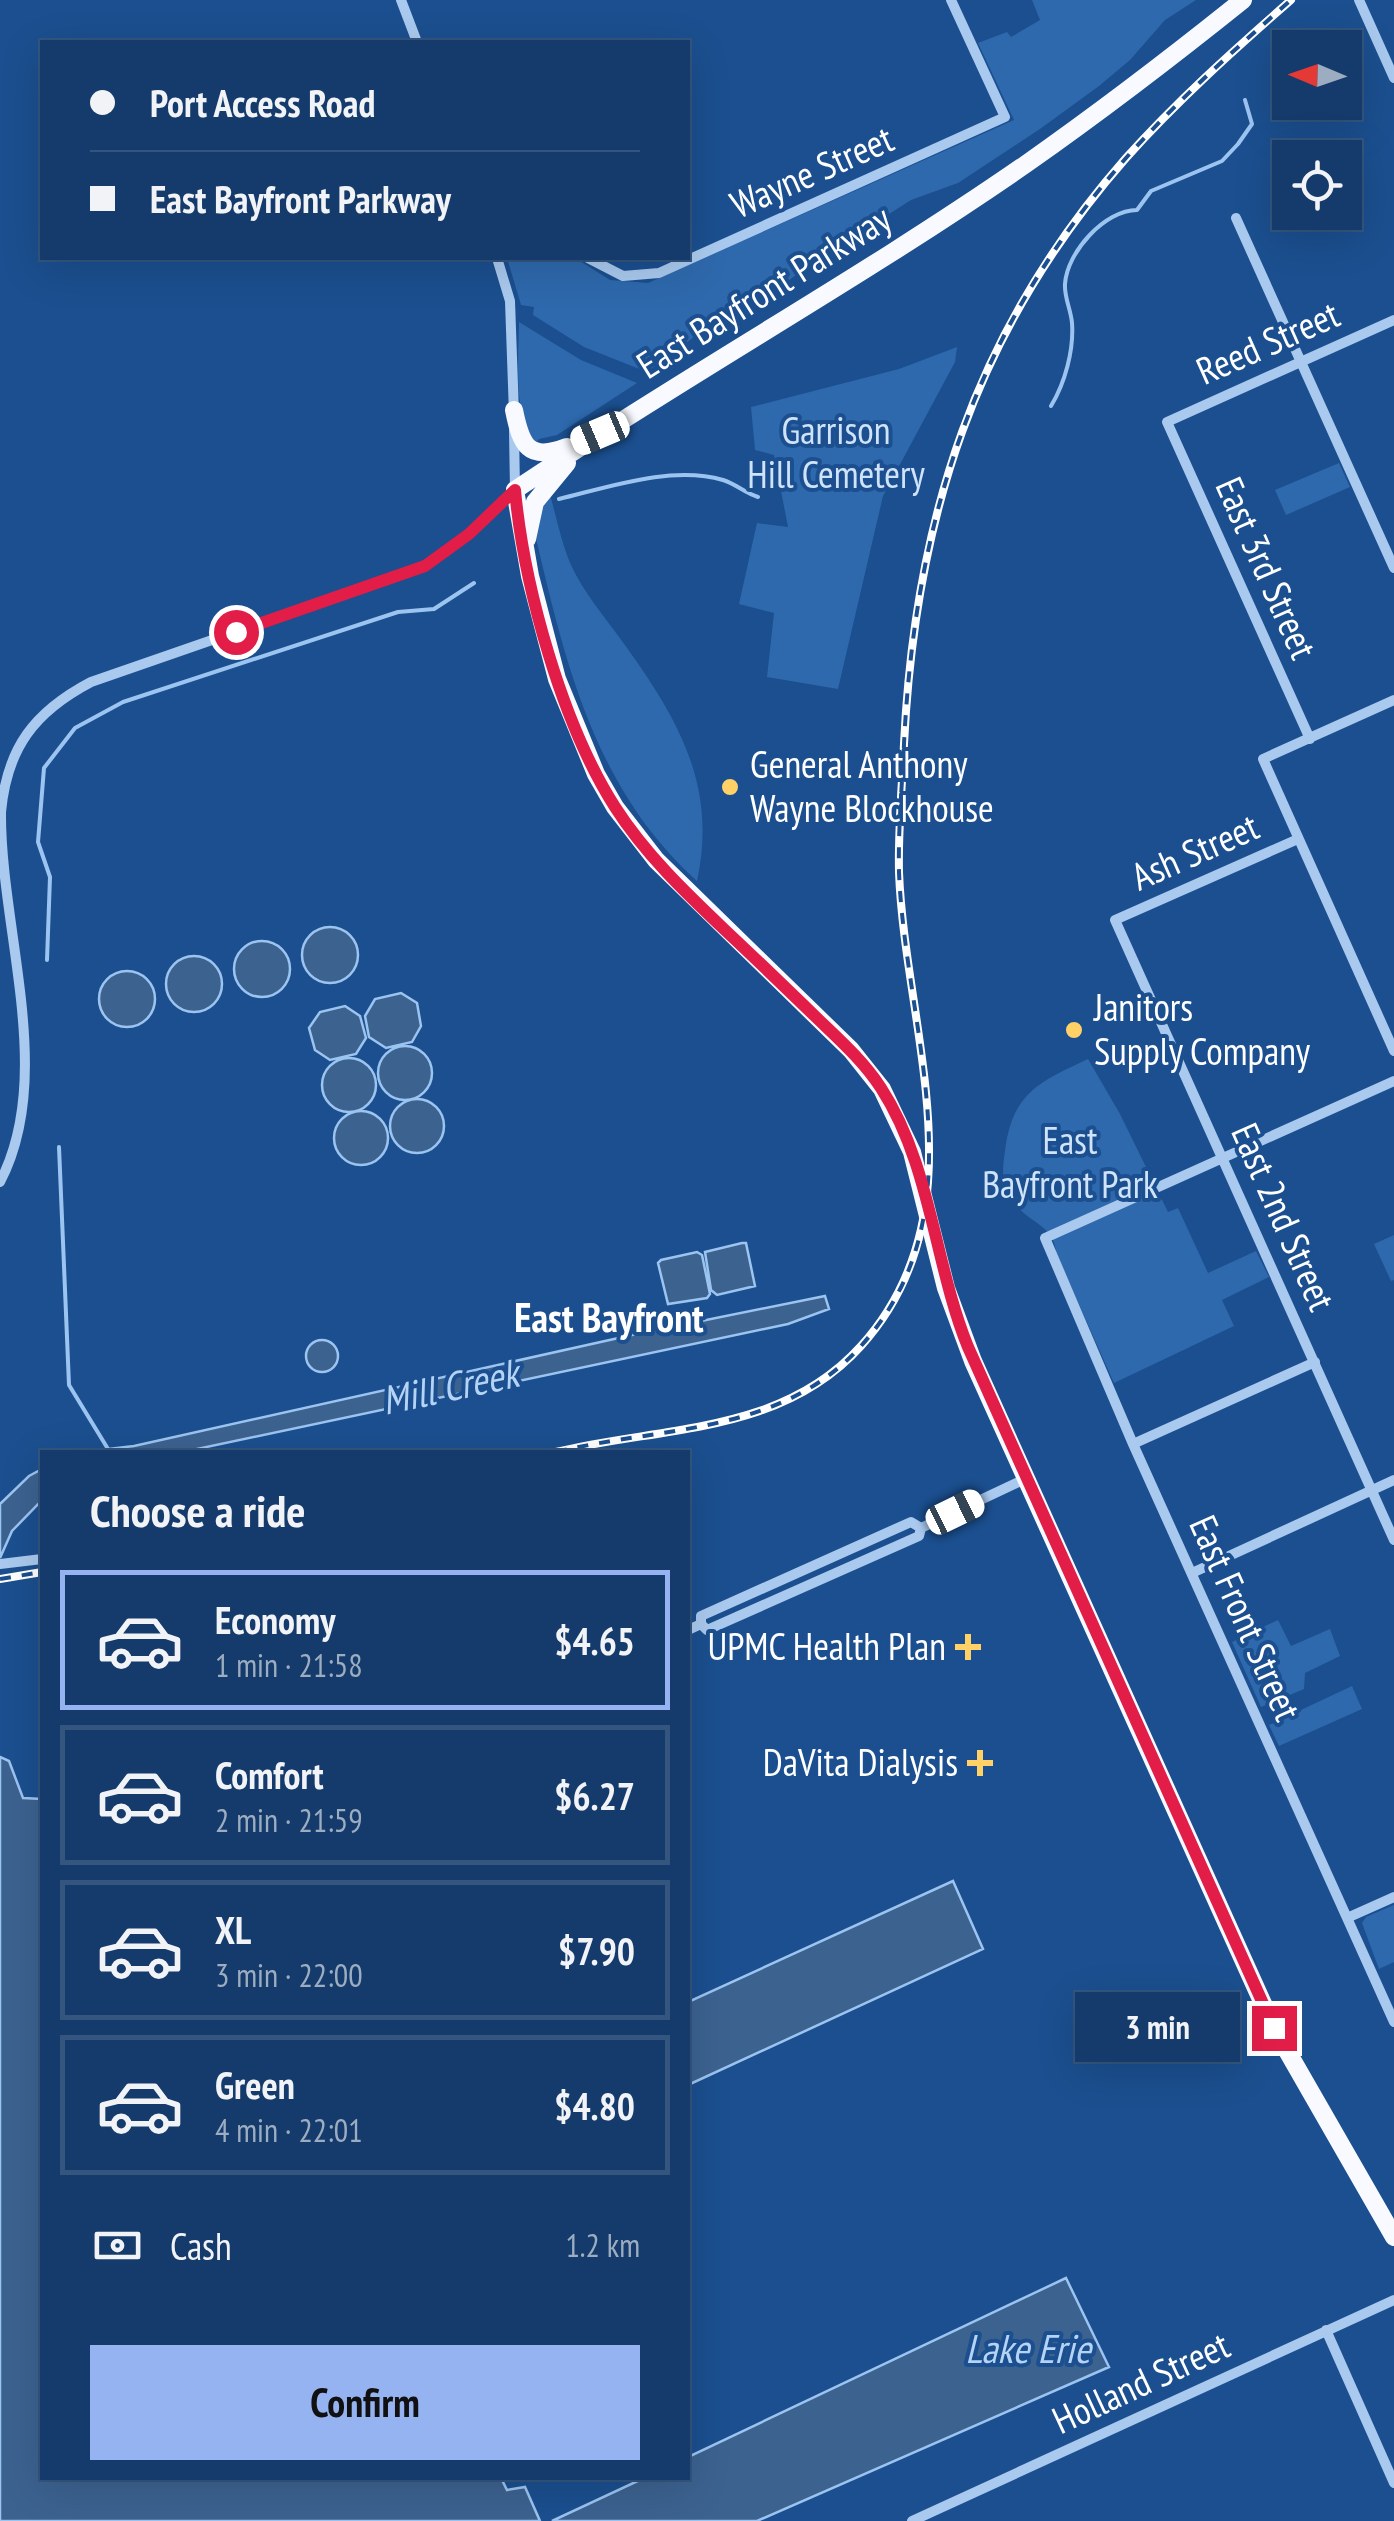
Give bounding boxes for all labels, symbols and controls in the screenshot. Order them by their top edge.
north arrow [1272,30,1362,120]
map controls [1272,30,1362,230]
text: Port Access Road [150,78,375,127]
street label: Wayne Street [722,113,901,228]
button: locate [1272,140,1362,230]
text: East Bayfront Parkway [150,174,451,223]
street label: East Bayfront Parkway [627,193,900,388]
street label: Reed Street [1188,288,1347,395]
park label: Garrison Hill Cemetery [747,405,925,498]
car [567,407,633,459]
street label: East 3rd Street [1206,469,1329,666]
route start [214,610,259,655]
place label: General Anthony Wayne Blockhouse [750,739,994,832]
marker: General Anthony Wayne Blockhouse [719,776,741,798]
street label: Ash Street [1123,801,1266,900]
place label: Janitors Supply Company [1093,982,1311,1075]
marker: Janitors Supply Company [1063,1019,1085,1041]
park label: East Bayfront Park [982,1115,1158,1208]
street label: East 2nd Street [1221,1115,1348,1318]
district label: East Bayfront [514,1291,704,1343]
water label: Mill Creek [377,1345,527,1426]
text: Choose a ride [90,1481,305,1539]
car [921,1485,989,1539]
street label: East Front Street [1179,1507,1314,1728]
icon: car [95,1595,185,1685]
text: Economy [215,1595,335,1644]
text: $4.65 [554,1616,635,1665]
place label: UPMC Health Plan [707,1621,946,1670]
marker: UPMC Health Plan [955,1634,981,1660]
text: 1 min · 21:58 [215,1644,363,1686]
place label: DaVita Dialysis [763,1737,958,1786]
icon: car [95,1750,185,1840]
text: Comfort [215,1750,324,1799]
marker: DaVita Dialysis [967,1750,993,1776]
text: $6.27 [554,1771,635,1820]
text: 2 min · 21:59 [215,1799,363,1841]
icon: car [95,1905,185,1995]
text: XL [215,1905,251,1954]
text: $7.90 [558,1926,635,1975]
text: 3 min · 22:00 [215,1954,363,1996]
callout: 3 min [1074,1993,1239,2063]
text: 3 min [1125,2006,1190,2048]
route end [1252,2006,1297,2051]
icon: car [95,2060,185,2150]
text: Green [215,2060,295,2109]
text: $4.80 [554,2081,635,2130]
text: 4 min · 22:01 [215,2109,363,2151]
icon: cash [90,2218,145,2273]
text: Cash [170,2221,232,2270]
text: 1.2 km [565,2224,640,2266]
street label: Holland Street [1044,2319,1237,2444]
water label: Lake Erie [965,2322,1093,2374]
button: Confirm [90,2345,640,2460]

